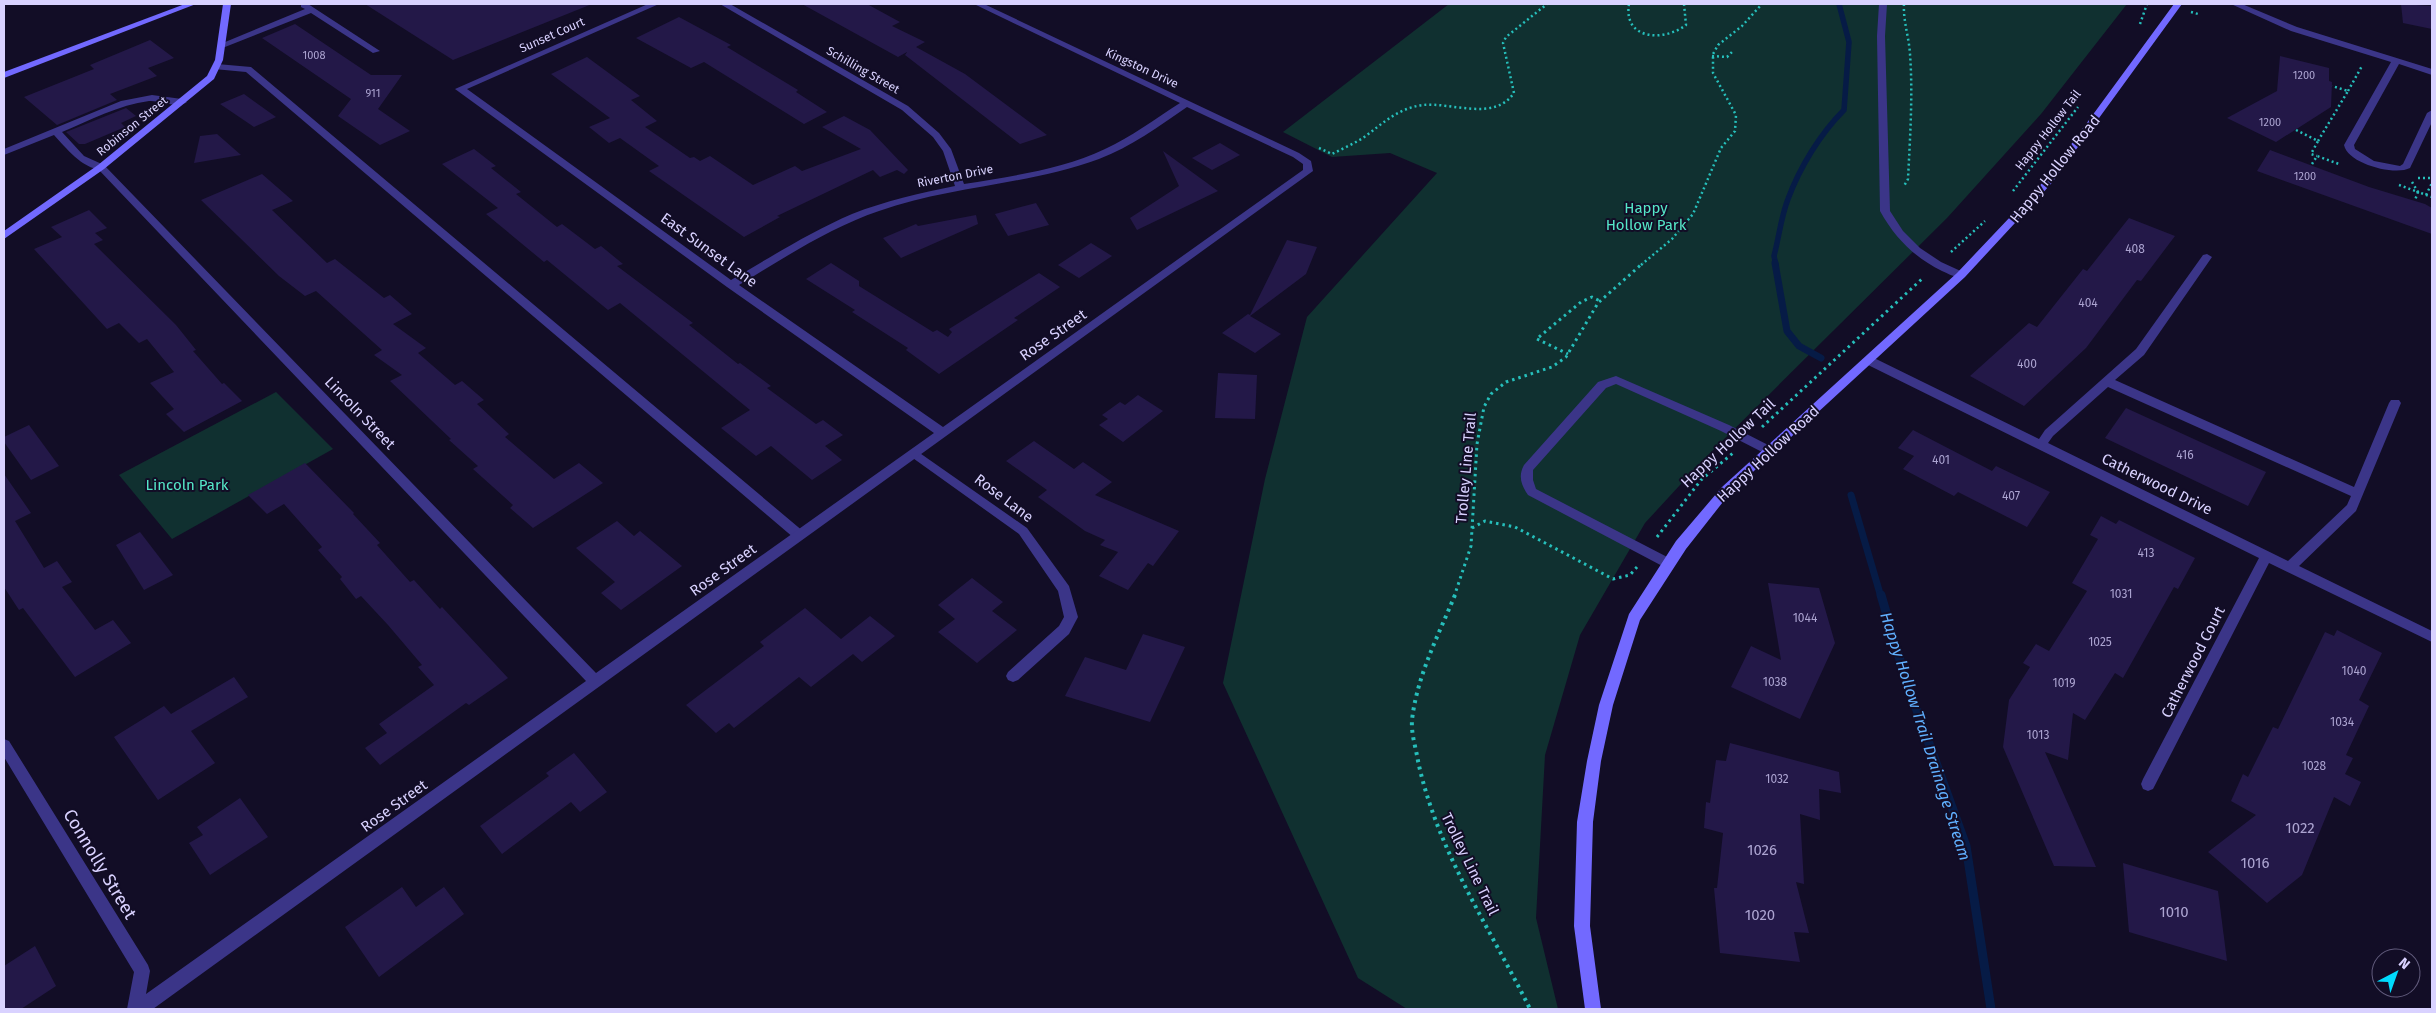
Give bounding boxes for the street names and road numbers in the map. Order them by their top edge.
street label: Sunset Court [517,14,587,56]
street label: Schilling Street [824,43,903,97]
street label: Kingston Drive [1103,45,1181,91]
street label: Happy Hollow Tail [2012,87,2084,173]
street label: Robinson Street [94,93,171,159]
street label: Happy Hollow Road [2006,112,2104,226]
street label: Riverton Drive [916,162,994,190]
street label: East Sunset Lane [657,209,761,291]
street label: Rose Street [1016,305,1090,365]
street label: Lincoln Street [321,373,400,453]
street label: Happy Hollow Tail [1677,394,1779,491]
street label: Happy Hollow Road [1713,402,1823,506]
street label: Trolley Line Trail [1452,411,1480,524]
street label: Catherwood Drive [2099,449,2215,519]
street label: Rose Lane [971,470,1037,526]
street label: Rose Street [686,540,760,600]
street label: Catherwood Court [2157,603,2229,721]
street label: Rose Street [357,776,431,836]
street label: Connolly Street [58,805,142,924]
street label: Trolley Line Trail [1437,810,1503,919]

